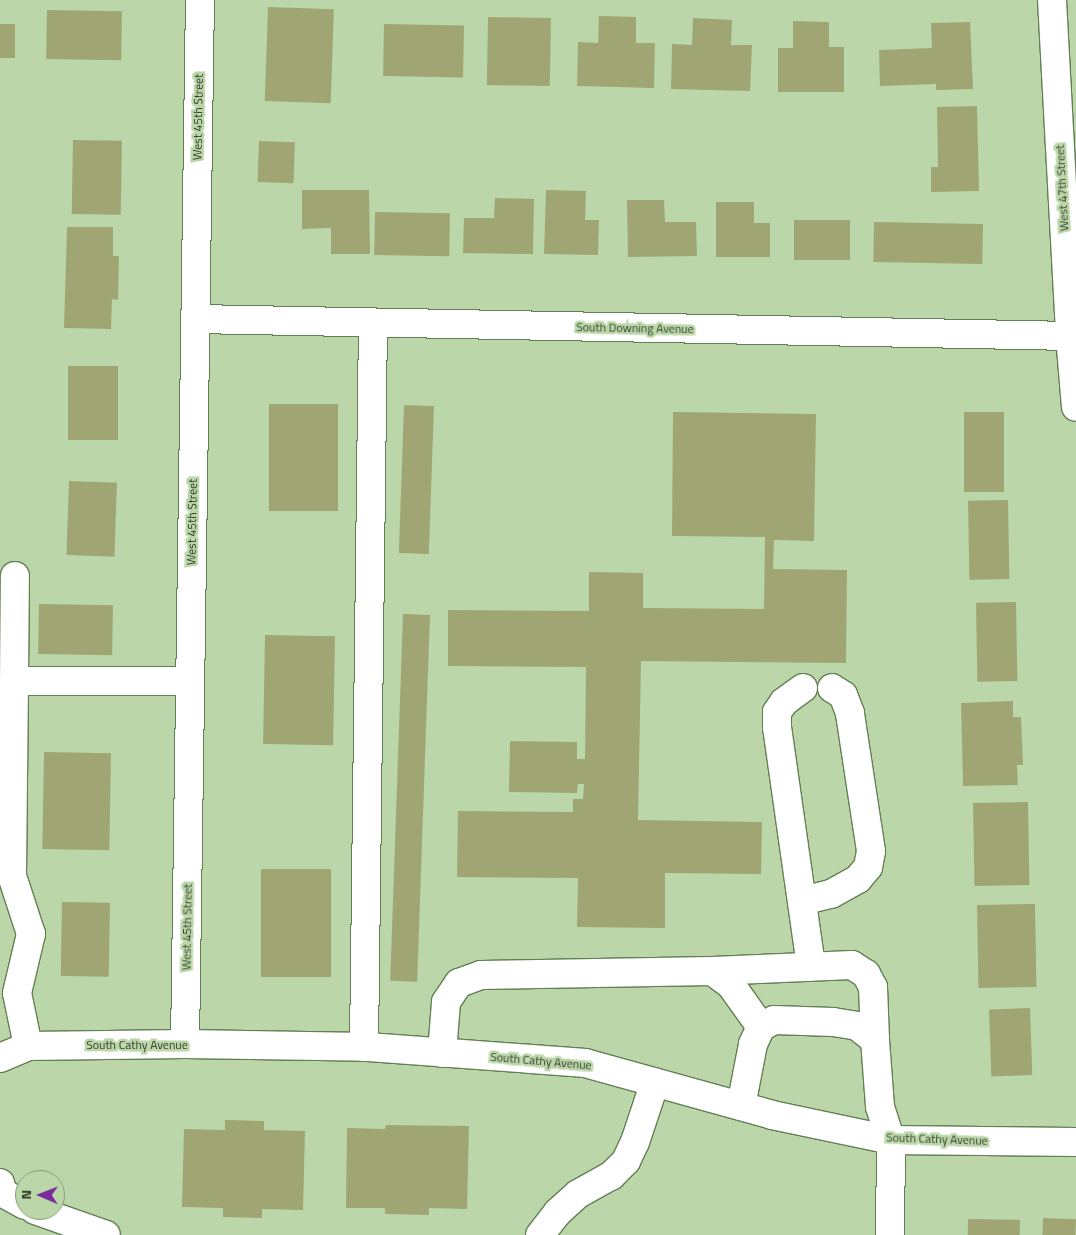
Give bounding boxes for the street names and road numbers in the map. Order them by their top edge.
street label: West 45th Street [190,74,206,160]
street label: West 47th Street [1053,144,1071,232]
street label: South Downing Avenue [576,320,694,336]
street label: West 45th Street [184,479,200,565]
street label: West 45th Street [179,884,195,970]
street label: South Cathy Avenue [86,1038,188,1052]
street label: South Cathy Avenue [490,1049,592,1073]
street label: South Cathy Avenue [886,1130,988,1148]

